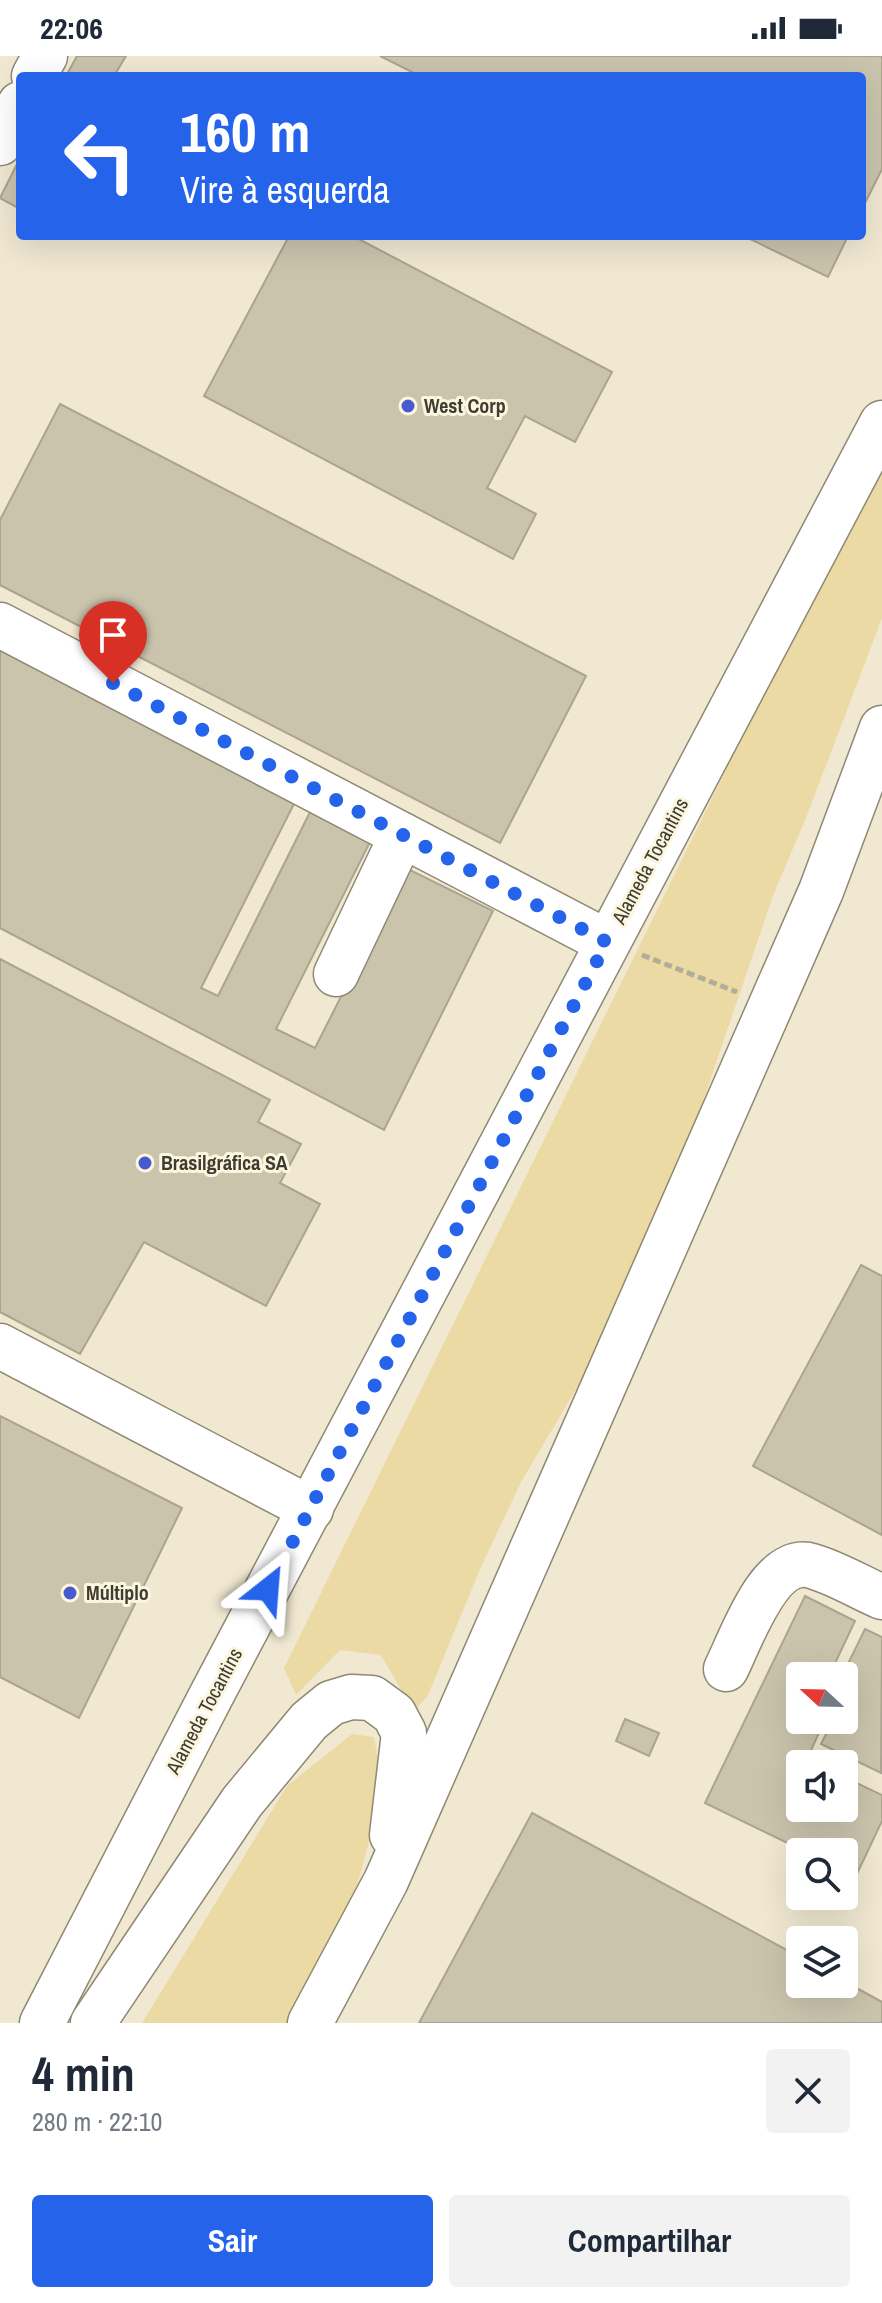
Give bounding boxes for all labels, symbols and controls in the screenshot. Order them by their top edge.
text: 22:06 [40,8,103,48]
text: 160 m [180,94,310,169]
icon: left [48,104,152,208]
text: Vire à esquerda [180,166,390,214]
place label: West Corp [424,392,506,419]
marker: West Corp [399,397,417,415]
pin [79,601,147,683]
icon: arrive [91,613,135,657]
street label: Alameda Tocantins [604,793,694,929]
place label: Brasilgráfica SA [161,1149,288,1176]
marker: Brasilgráfica SA [136,1154,154,1172]
position arrow [226,1547,310,1631]
place label: Múltiplo [86,1579,149,1606]
marker: Múltiplo [61,1584,79,1602]
street label: Alameda Tocantins [158,1643,248,1779]
north arrow [786,1662,858,1734]
map controls [786,1662,858,1998]
button: sound [786,1750,858,1822]
button: search [786,1838,858,1910]
button: layers [786,1926,858,1998]
text: 4 min [32,2041,135,2106]
button: close [766,2049,850,2133]
text: 280 m · 22:10 [32,2104,162,2139]
button: Sair [32,2195,433,2287]
button: Compartilhar [449,2195,850,2287]

